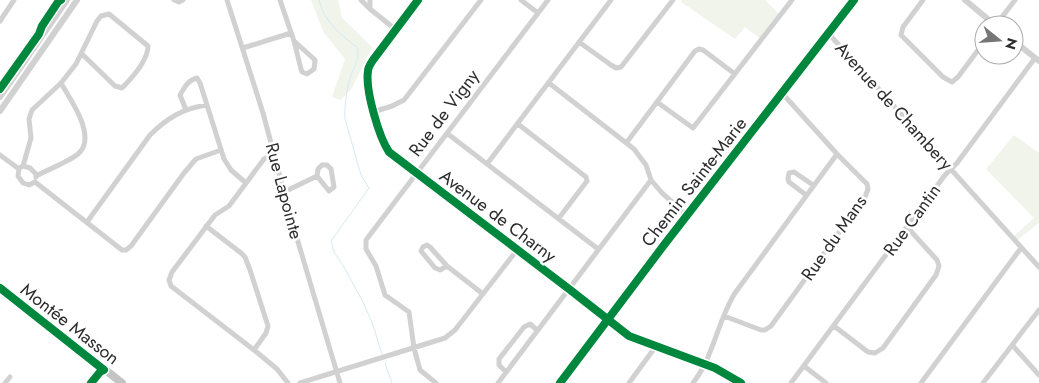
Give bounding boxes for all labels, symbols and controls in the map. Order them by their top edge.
north arrow [974,15,1024,65]
street label: Avenue de Chambery [829,36,959,176]
text: N [1000,36,1023,52]
street label: Rue de Vigny [403,64,485,162]
street label: Chemin Sainte-Marie [635,112,753,252]
street label: Rue Lapointe [259,140,309,242]
street label: Avenue de Charny [434,163,562,269]
street label: Rue Cantin [877,179,947,261]
street label: Rue du Mans [795,190,873,286]
street label: Montée Masson [15,277,125,371]

